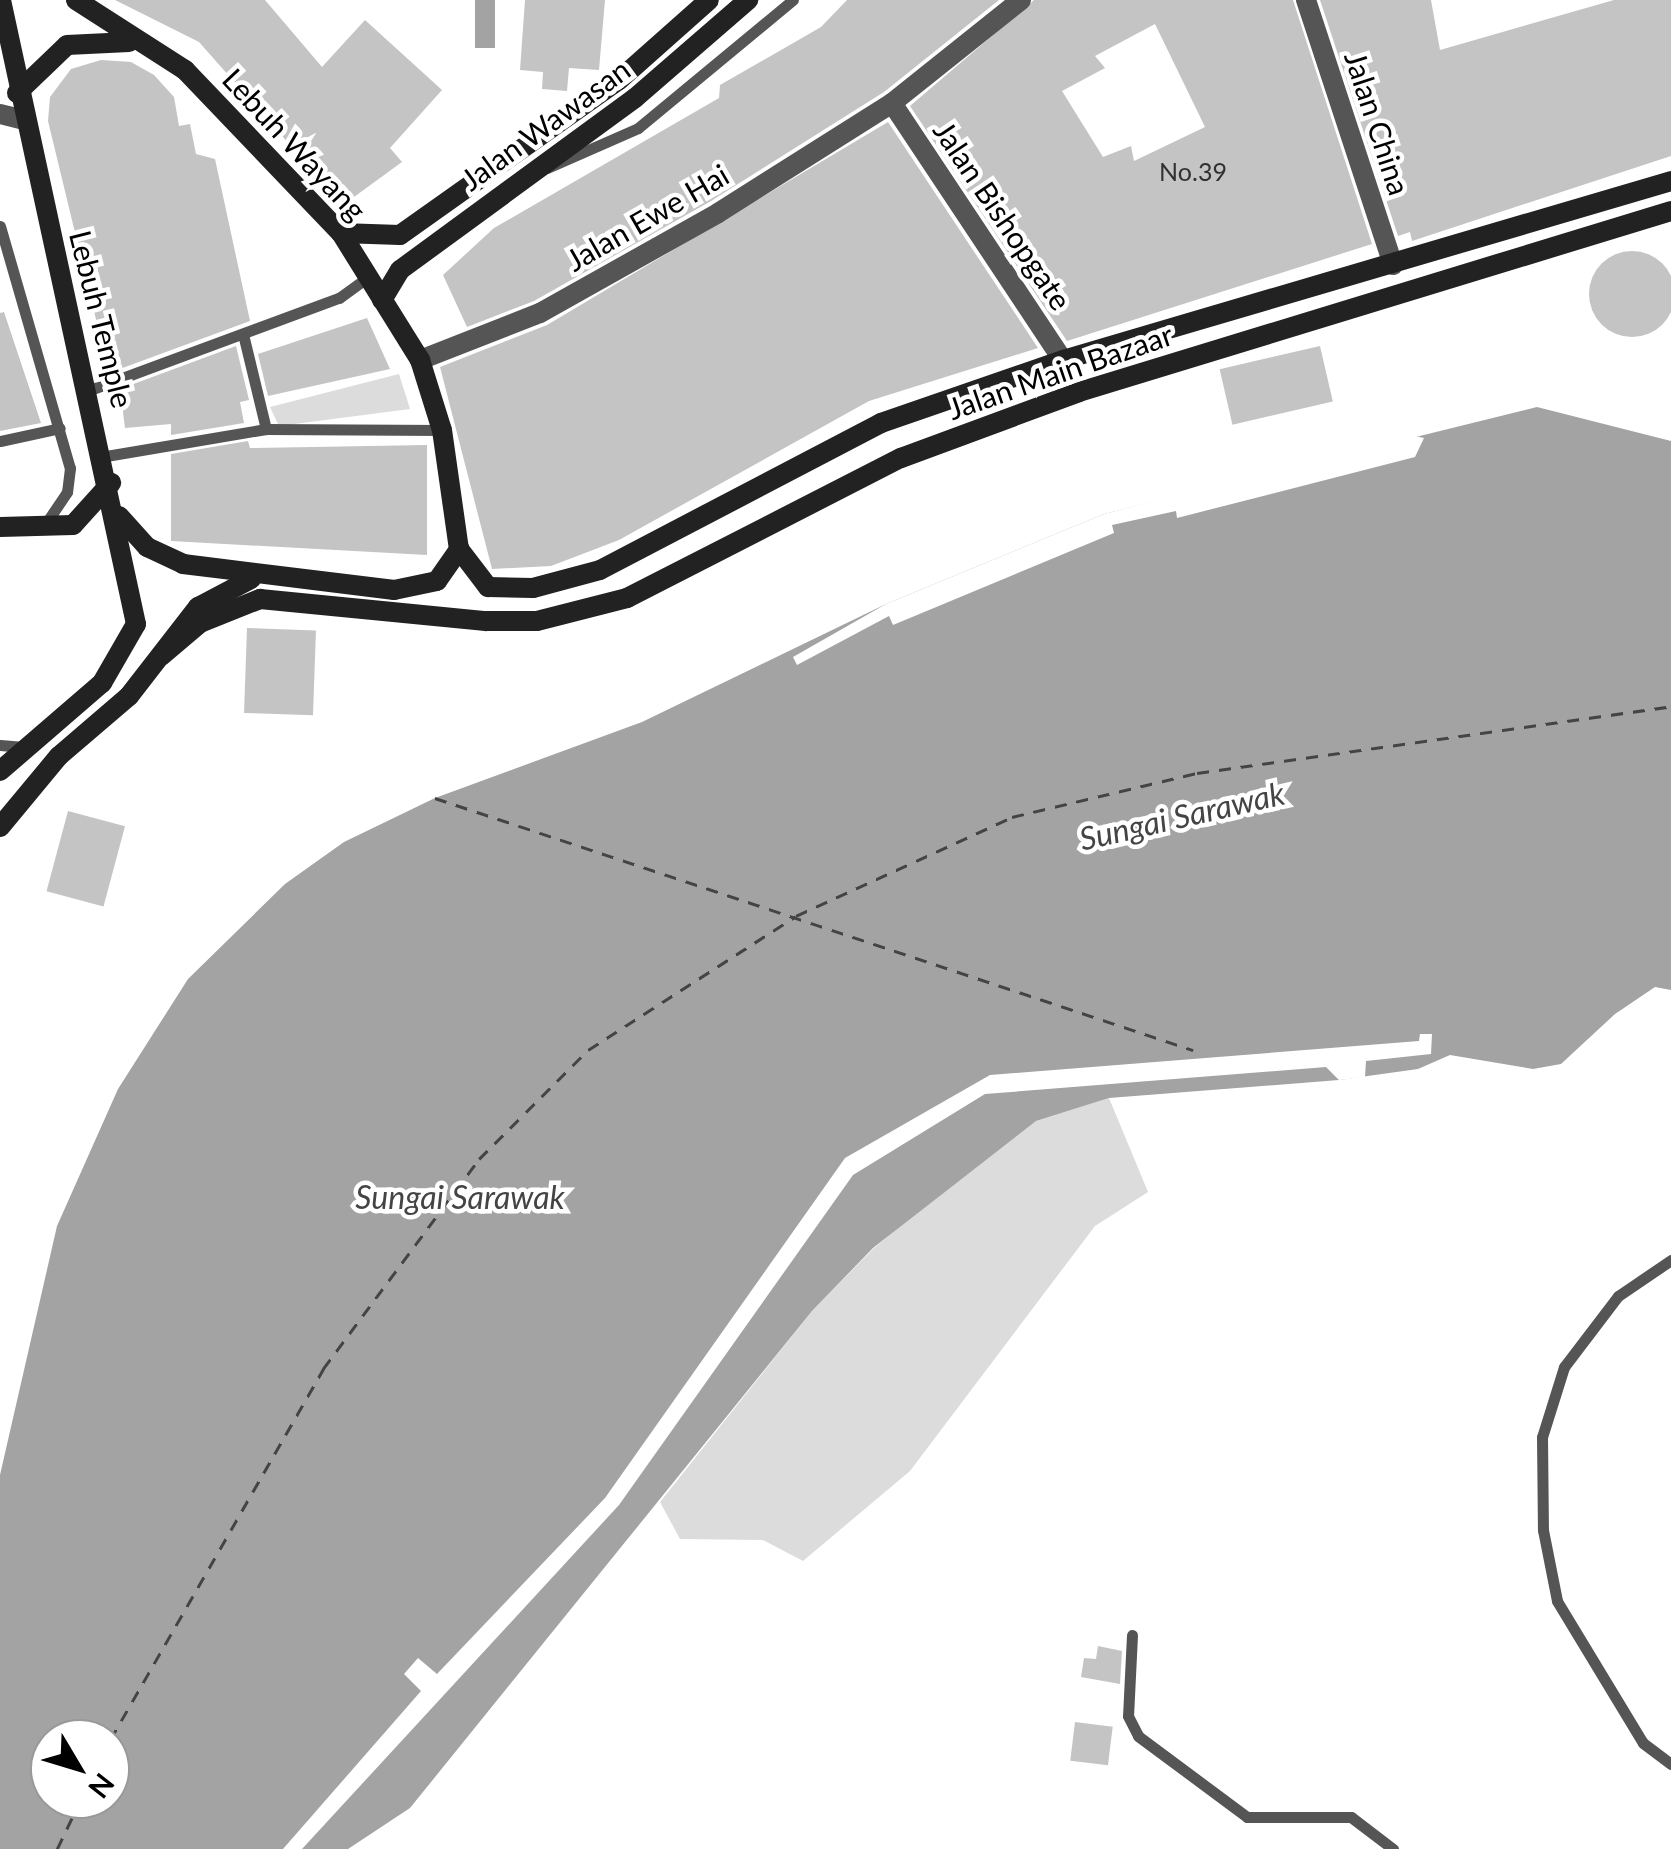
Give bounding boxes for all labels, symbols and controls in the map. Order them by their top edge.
street label: Jalan China [1338,47,1418,199]
street label: Jalan Wawasan [453,51,637,197]
street label: Lebuh Wayang [216,61,374,227]
street label: Jalan Bishopgate [927,114,1079,316]
street label: Jalan Ewe Hai [559,156,735,278]
house number: No.39 [1159,156,1227,186]
street label: Lebuh Temple [62,226,142,412]
street label: Jalan Main Bazaar [943,316,1177,426]
water label: Sungai Sarawak [1076,774,1288,858]
water label: Sungai Sarawak [355,1178,565,1216]
north arrow [30,1719,130,1819]
text: N [82,1767,122,1805]

